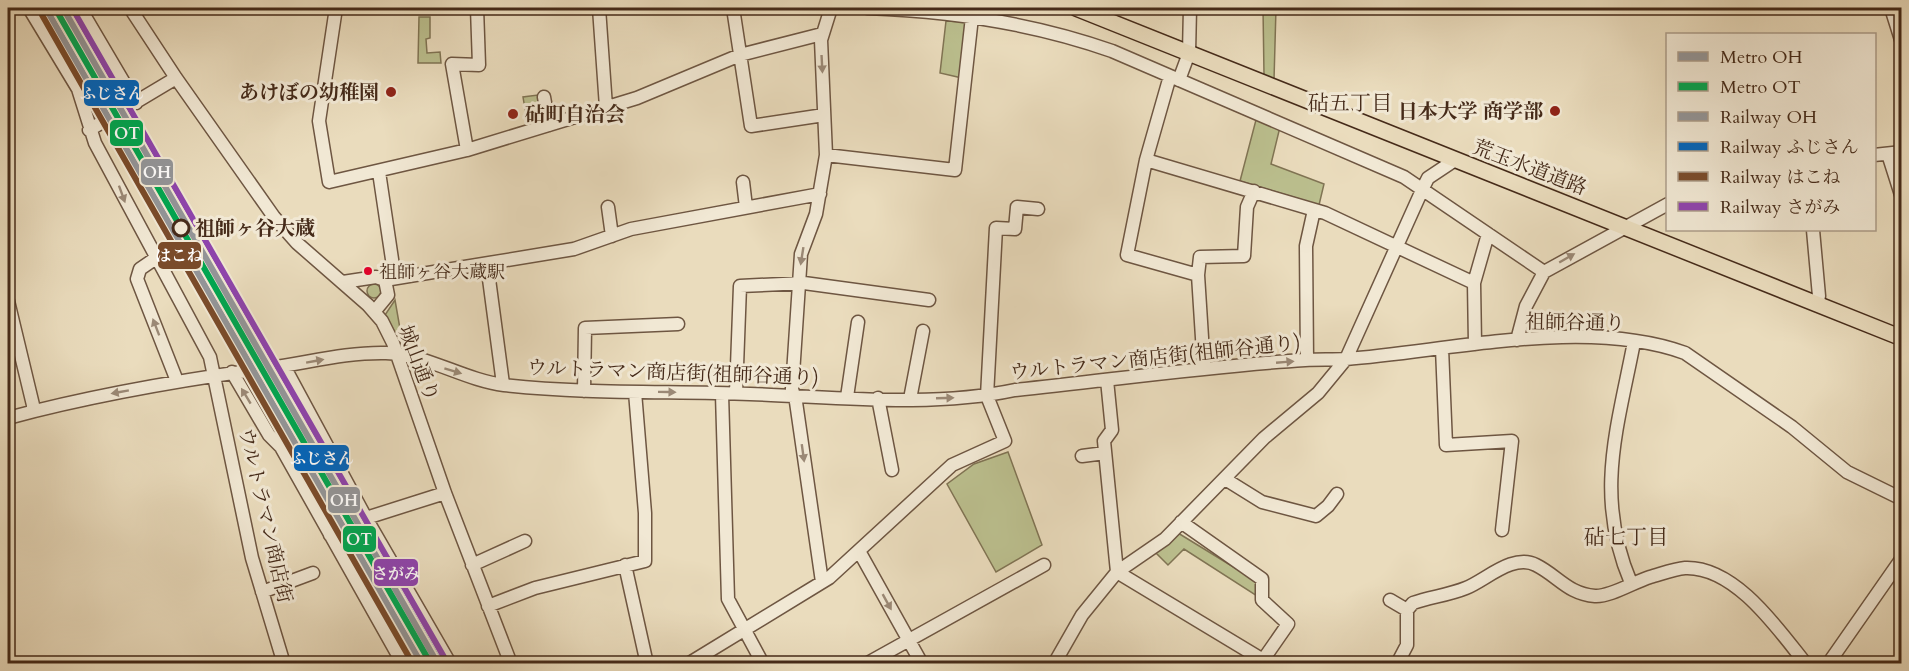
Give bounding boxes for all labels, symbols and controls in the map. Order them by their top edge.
legend [1666,33,1876,231]
text: Metro OH [1720,45,1803,70]
one-way arrow [817,55,826,74]
text: Metro OT [1720,75,1801,100]
line badge: ふじさん [83,79,140,107]
place label: あけぼの幼稚園 [239,79,379,106]
text: ふじさん [80,83,144,105]
marker: あけぼの幼稚園 [384,85,398,99]
district label: 砧五丁目 [1308,89,1392,118]
place label: 日本大学 商学部 [1398,98,1543,125]
place label: 砧町自治会 [525,101,625,128]
marker: 日本大学 商学部 [1548,104,1562,118]
text: Railway OH [1720,105,1817,130]
marker: 砧町自治会 [506,107,520,121]
line badge: OT [109,119,144,147]
text: OT [114,123,140,145]
street label: 荒玉水道道路 [1469,133,1591,202]
text: Railway ふじさん [1720,135,1858,160]
line badge: OH [140,158,174,186]
text: OH [143,162,171,184]
text: Railway はこね [1720,165,1840,190]
one-way arrow [118,185,128,203]
text: Railway さがみ [1720,195,1840,220]
place label: 祖師ヶ谷大蔵 [195,215,315,242]
marker: 祖師ヶ谷大蔵 [172,219,190,237]
line badge: はこね [157,241,202,270]
text: はこね [155,245,203,267]
one-way arrow [797,246,806,265]
one-way arrow [1559,253,1575,264]
place label: 祖師ヶ谷大蔵駅 [379,260,505,285]
marker: 祖師ヶ谷大蔵駅 [362,265,374,277]
street label: 祖師谷通り [1525,308,1625,337]
one-way arrow [151,318,160,336]
street label: 城山通り [392,321,445,405]
street label: ウルトラマン商店街(祖師谷通り) [1008,329,1302,386]
street label: ウルトラマン商店街(祖師谷通り) [527,354,819,391]
one-way arrow [305,356,324,365]
one-way arrow [1276,357,1295,367]
one-way arrow [444,367,462,376]
one-way arrow [110,388,129,397]
one-way arrow [241,388,252,404]
one-way arrow [657,388,676,397]
one-way arrow [936,393,955,402]
street label: ウルトラマン商店街 [232,425,299,606]
line badge: ふじさん [293,444,350,472]
one-way arrow [799,444,808,463]
text: ふじさん [290,448,354,470]
line badge: OH [327,486,361,514]
text: OH [330,490,358,512]
district label: 砧七丁目 [1584,523,1668,552]
line badge: OT [342,525,377,553]
text: OT [346,529,372,551]
line badge: さがみ [373,558,419,587]
text: さがみ [372,563,420,585]
one-way arrow [882,594,892,611]

